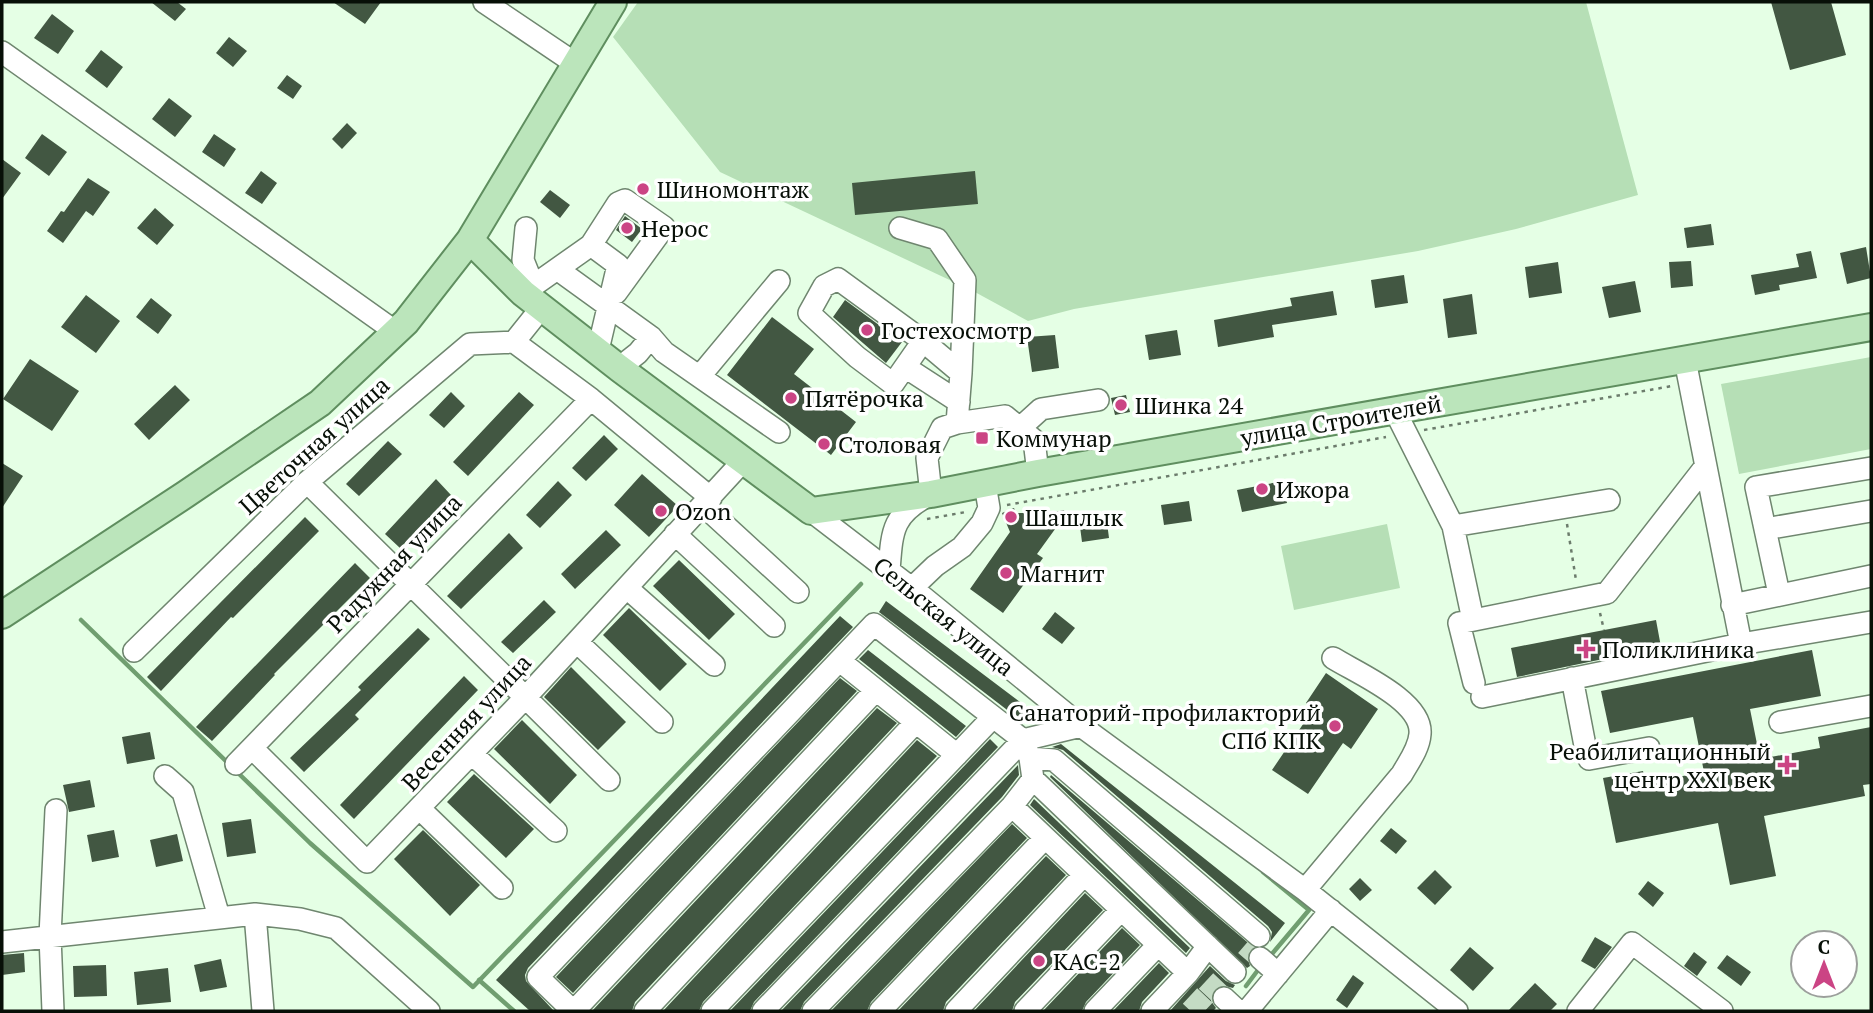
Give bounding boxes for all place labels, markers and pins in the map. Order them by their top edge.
place label: Шиномонтаж [657,173,810,205]
marker: Шиномонтаж [635,181,651,197]
place label: Нерос [641,212,709,244]
marker: Нерос [619,220,635,236]
place label: Гостехосмотр [881,314,1032,346]
marker: Гостехосмотр [859,322,875,338]
place label: Пятёрочка [805,382,924,414]
place label: Шинка 24 [1135,389,1243,421]
marker: Пятёрочка [783,390,799,406]
marker: Шинка 24 [1113,397,1129,413]
place label: Коммунар [996,422,1112,454]
place label: Столовая [838,428,941,460]
marker: Коммунар [974,430,990,446]
marker: Столовая [816,436,832,452]
place label: Ижора [1276,473,1350,505]
marker: Ижора [1254,481,1270,497]
place label: Ozon [675,495,731,527]
place label: Шашлык [1025,501,1123,533]
marker: Ozon [653,503,669,519]
marker: Шашлык [1003,509,1019,525]
place label: Магнит [1020,557,1105,589]
marker: Магнит [998,565,1014,581]
place label: Поликлиника [1602,633,1755,665]
marker: Поликлиника [1576,639,1596,659]
place label: Санаторий-профилакторий СПб КПК [1009,696,1321,756]
marker: Санаторий-профилакторий СПб КПК [1327,718,1343,734]
place label: Реабилитационный центр ХХI век [1549,735,1771,795]
marker: Реабилитационный центр ХХI век [1777,755,1797,775]
place label: КАС-2 [1053,945,1121,977]
marker: КАС-2 [1031,953,1047,969]

